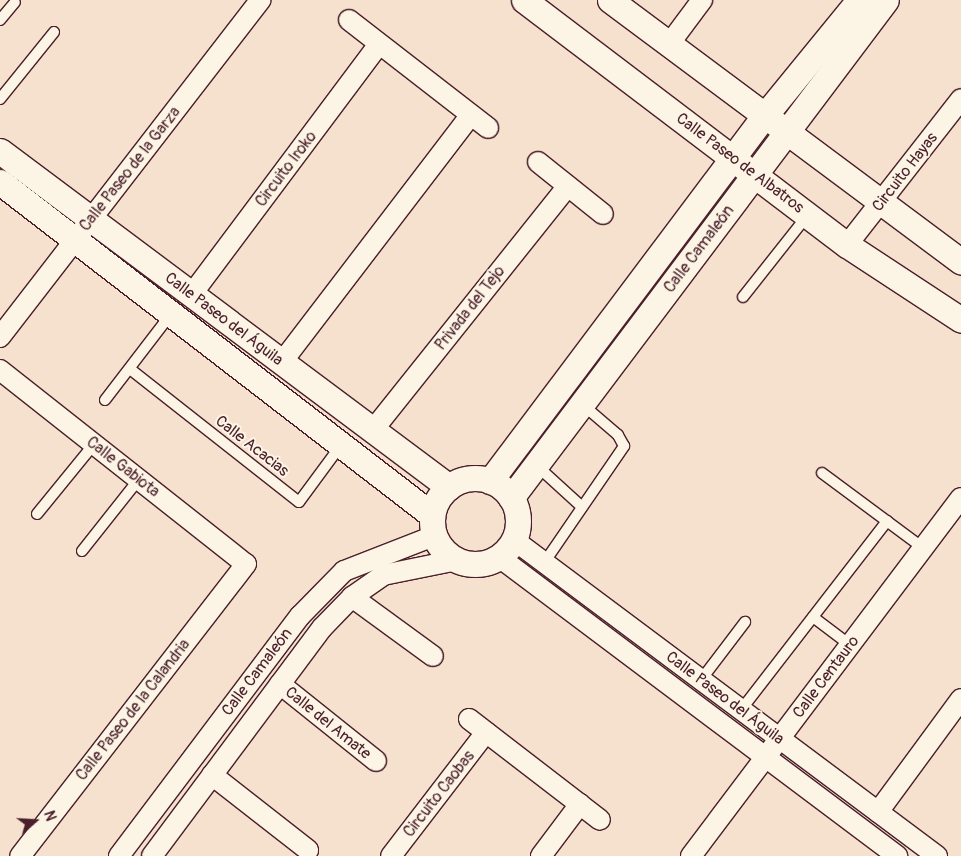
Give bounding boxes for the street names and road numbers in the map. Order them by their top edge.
street label: Calle Paseo de la Garza [75,103,185,235]
street label: Calle Paseo de Albatros [672,109,808,217]
street label: Circuito Iroko [251,127,321,211]
street label: Circuito Hayas [868,129,942,215]
street label: Calle Camaleón [660,201,738,297]
street label: Privada del Tejo [431,262,509,354]
street label: Calle Paseo del Águila [161,268,287,370]
street label: Calle Acacias [211,411,293,481]
street label: Calle Gabiota [83,432,163,502]
street label: Calle Camaleón [218,624,296,720]
street label: Calle Centauro [789,632,863,722]
street label: Calle Paseo de la Calandria [72,636,194,784]
street label: Calle Paseo del Águila [662,647,788,749]
street label: Calle del Amate [281,682,375,764]
street label: Circuito Caobas [399,747,479,841]

